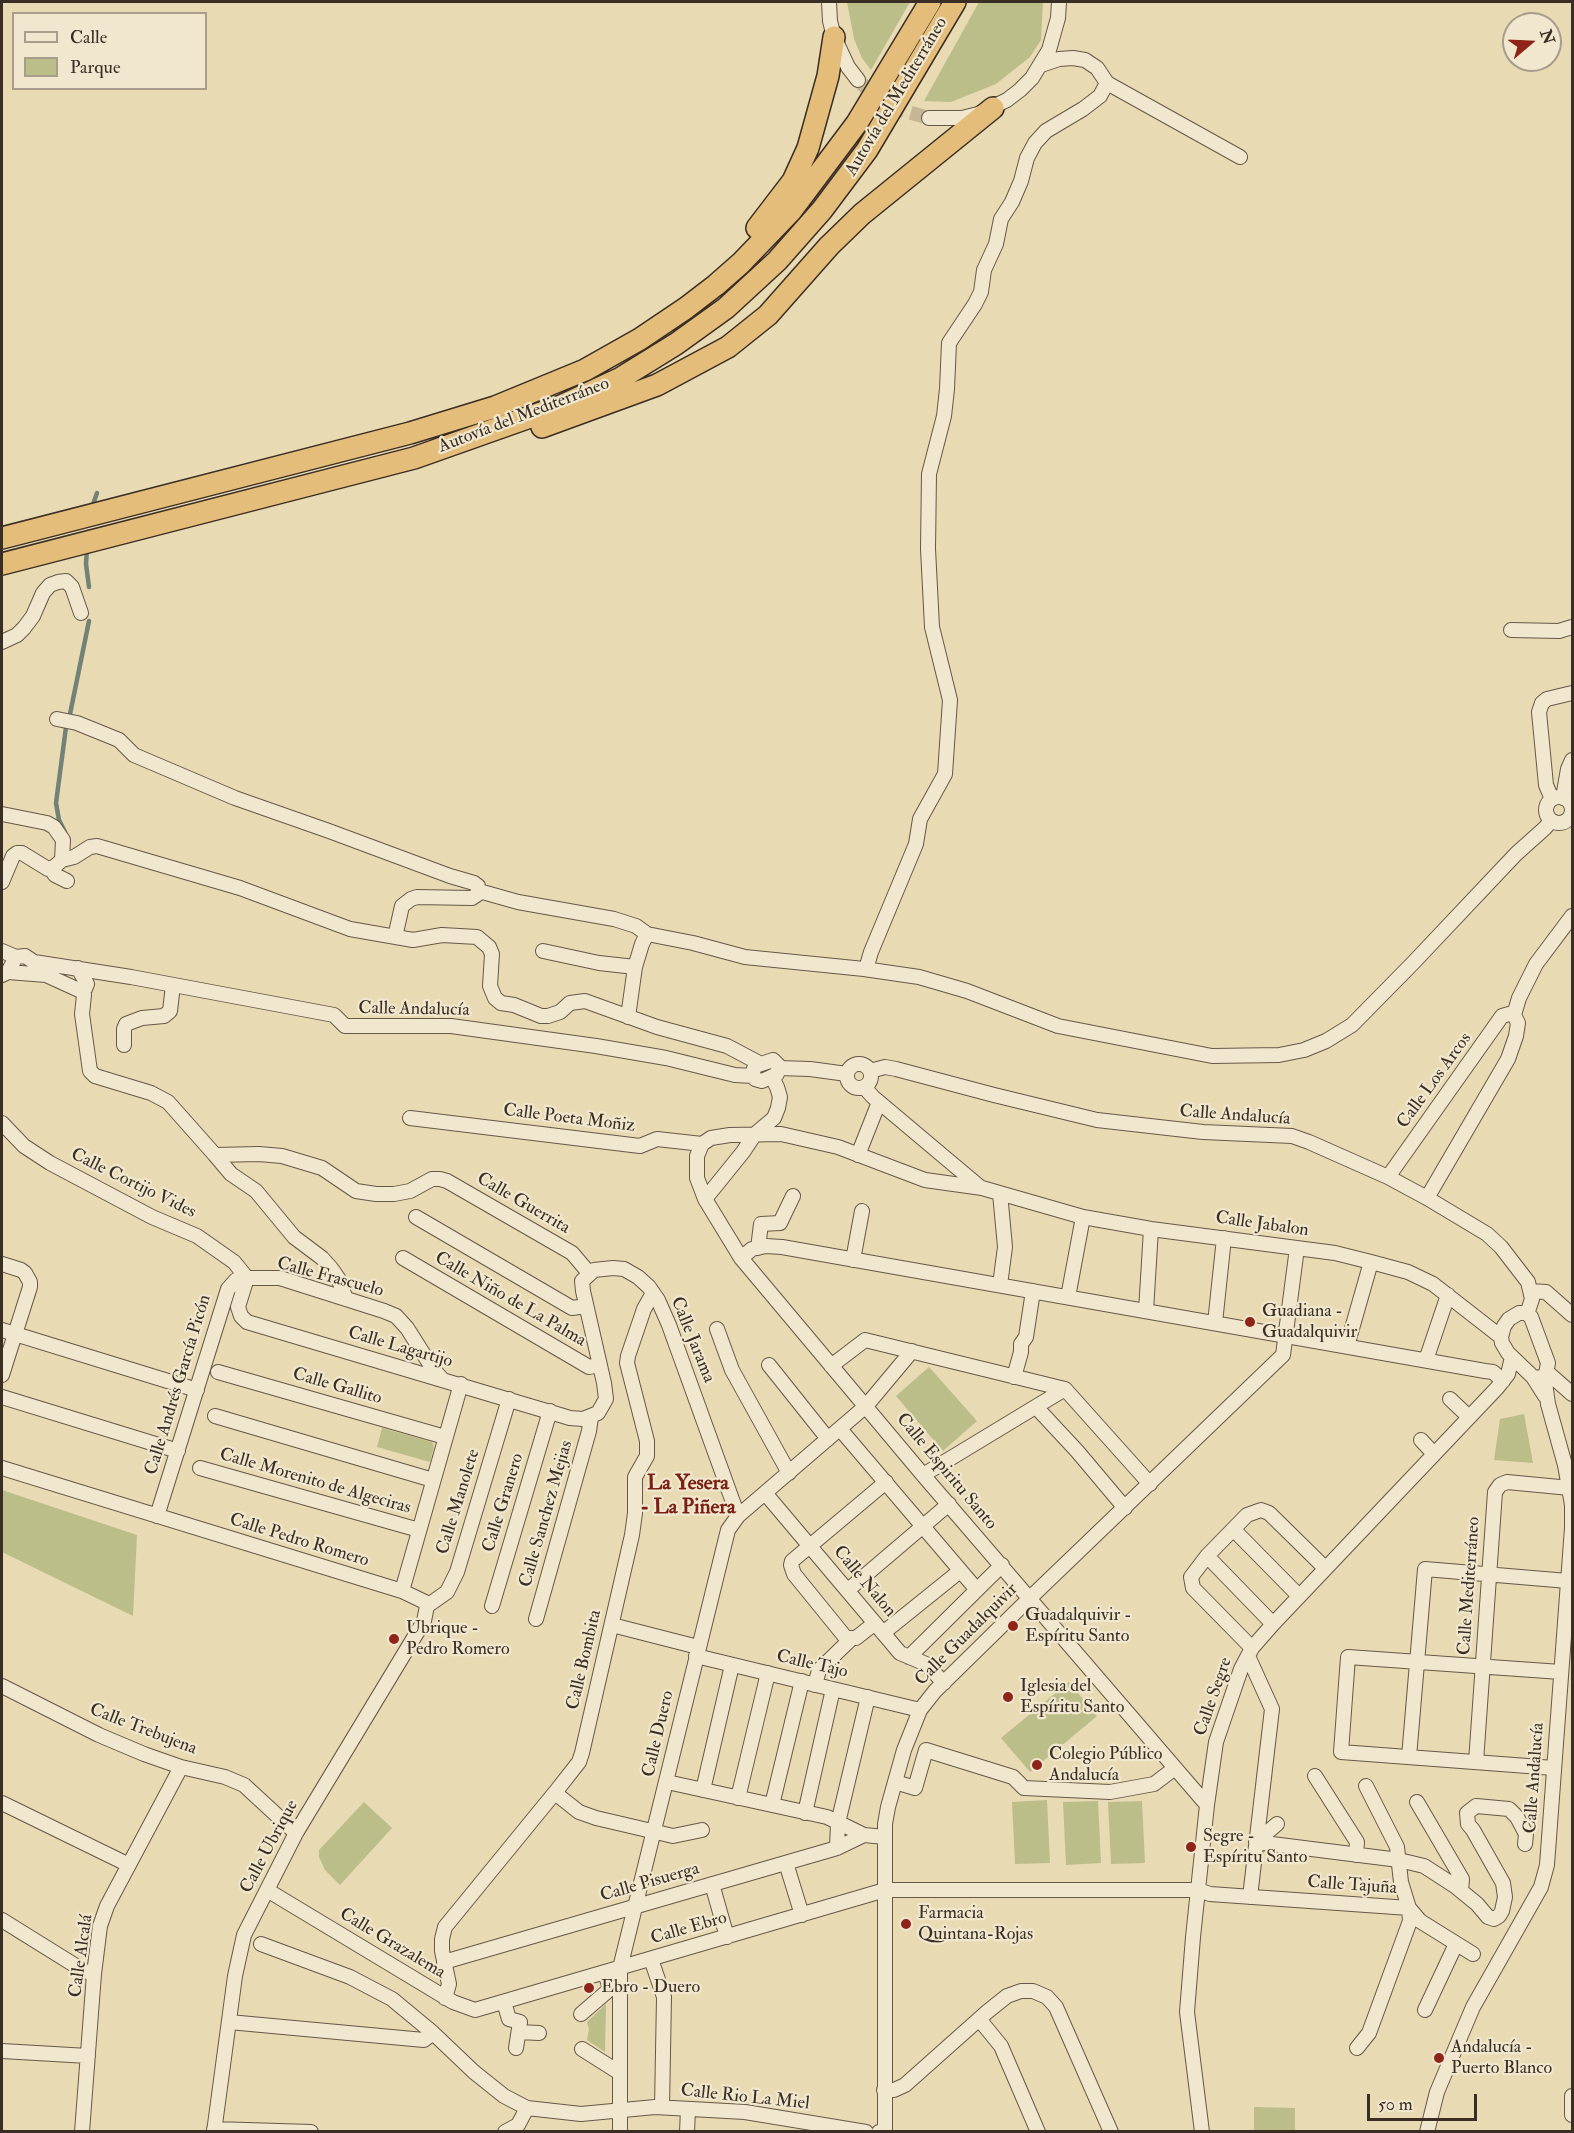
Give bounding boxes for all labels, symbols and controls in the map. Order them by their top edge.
legend [12,12,207,90]
north arrow [1502,12,1562,72]
street label: Autovía del Mediterráneo [841,14,953,180]
text: Calle [70,26,107,49]
text: N [1535,27,1559,47]
text: Parque [70,56,120,79]
street label: Autovía del Mediterráneo [436,373,612,459]
street label: Calle Andalucía [358,998,470,1022]
street label: Calle Los Arcos [1393,1029,1477,1133]
street label: Calle Poeta Moñiz [502,1100,636,1138]
street label: Calle Andalucía [1179,1101,1291,1131]
street label: Calle Cortijo Vides [67,1144,199,1224]
street label: Calle Guerrita [472,1169,574,1239]
street label: Calle Jabalon [1214,1208,1310,1242]
street label: Calle Niño de La Palma [430,1248,590,1352]
street label: Calle Frascuelo [274,1253,386,1303]
street label: Calle Andrés García Picón [141,1292,217,1478]
street label: Calle Jarama [665,1294,719,1386]
place label: Guadiana - Guadalquivir [1262,1301,1357,1344]
marker: Guadiana - Guadalquivir [1243,1315,1257,1329]
street label: Calle Lagartijo [345,1323,455,1373]
street label: Calle Gallito [290,1364,384,1410]
street label: Calle Espiritu Santo [891,1409,1001,1535]
street label: Calle Sanchez Mejias [516,1438,578,1590]
street label: Calle Morenito de Algeciras [217,1444,413,1520]
street label: Calle Manolete [433,1447,485,1557]
street label: Calle Granero [479,1451,529,1555]
district label: La Yesera - La Piñera [640,1471,736,1521]
street label: Calle Pedro Romero [227,1510,371,1572]
street label: Calle Mediterráneo [1454,1516,1486,1656]
street label: Calle Nalon [828,1542,900,1622]
street label: Calle Guadalquivir [911,1579,1023,1691]
place label: Guadalquivir - Espíritu Santo [1025,1605,1132,1648]
street label: Calle Bombita [563,1608,607,1712]
place label: Ubrique - Pedro Romero [406,1618,510,1660]
marker: Guadalquivir - Espíritu Santo [1006,1619,1020,1633]
marker: Ubrique - Pedro Romero [387,1632,401,1646]
street label: Calle Tajo [774,1646,850,1684]
street label: Calle Segre [1191,1655,1237,1739]
place label: Iglesia del Espíritu Santo [1020,1676,1124,1718]
street label: Calle Duero [639,1689,679,1779]
marker: Iglesia del Espíritu Santo [1001,1690,1015,1704]
street label: Calle Trebujena [86,1700,200,1760]
street label: Calle Andalucía [1520,1722,1550,1834]
place label: Colegio Público Andalucía [1049,1744,1163,1786]
marker: Colegio Público Andalucía [1030,1758,1044,1772]
street label: Calle Ubrique [236,1797,304,1897]
place label: Segre - Espíritu Santo [1203,1826,1307,1868]
marker: Segre - Espíritu Santo [1184,1840,1198,1854]
street label: Calle Pisuerga [598,1859,702,1907]
street label: Calle Tajuña [1306,1872,1398,1900]
place label: Farmacia Quintana-Rojas [918,1903,1033,1946]
street label: Calle Grazalema [335,1904,449,1984]
street label: Calle Ebro [649,1908,729,1950]
street label: Calle Alcalá [65,1913,99,1999]
marker: Farmacia Quintana-Rojas [899,1917,913,1931]
place label: Ebro - Duero [601,1977,700,1999]
marker: Ebro - Duero [582,1981,596,1995]
place label: Andalucía - Puerto Blanco [1451,2037,1552,2080]
marker: Andalucía - Puerto Blanco [1432,2051,1446,2065]
street label: Calle Rio La Miel [679,2080,811,2116]
scale bar [1370,2082,1480,2120]
text: 50 m [1378,2093,1413,2116]

